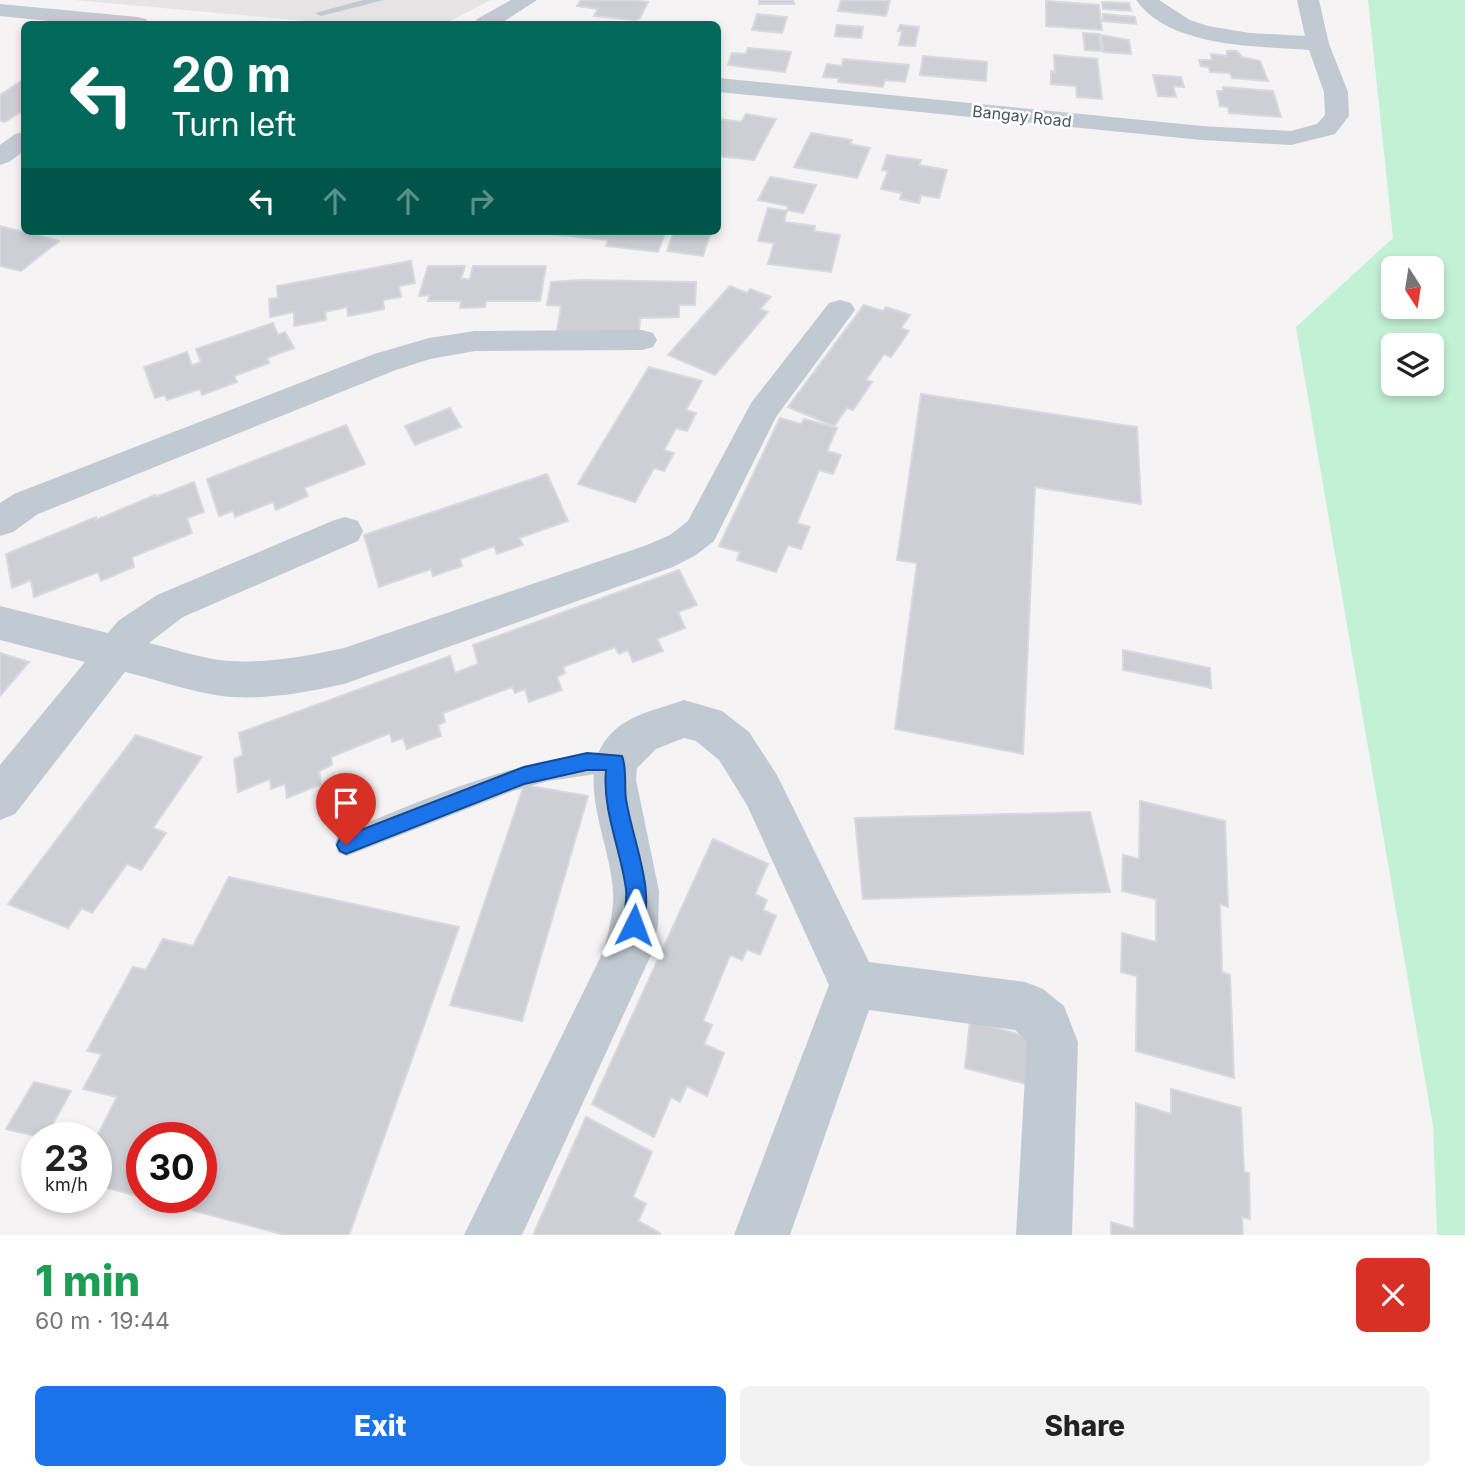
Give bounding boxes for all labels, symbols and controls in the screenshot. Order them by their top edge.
text: 20 m [171,45,291,104]
icon: left [56,49,147,140]
street label: Bangay Road [971,101,1073,131]
text: Turn left [171,105,296,144]
icon: left [243,182,281,220]
icon: ahead [316,182,354,220]
icon: ahead [389,182,427,220]
icon: right [462,182,500,220]
north arrow [1381,256,1444,318]
map controls [1381,256,1444,396]
button: layers [1381,333,1444,396]
pin [316,773,376,845]
icon: arrive [327,784,365,822]
position arrow [597,888,671,962]
speed limit sign: 30 [126,1122,217,1213]
text: 23 [44,1137,89,1179]
text: km/h [45,1174,88,1195]
text: 1 min [35,1255,140,1306]
button: close [1356,1258,1430,1332]
text: 60 m · 19:44 [35,1307,170,1335]
button: Exit [35,1386,726,1466]
button: Share [740,1386,1430,1466]

